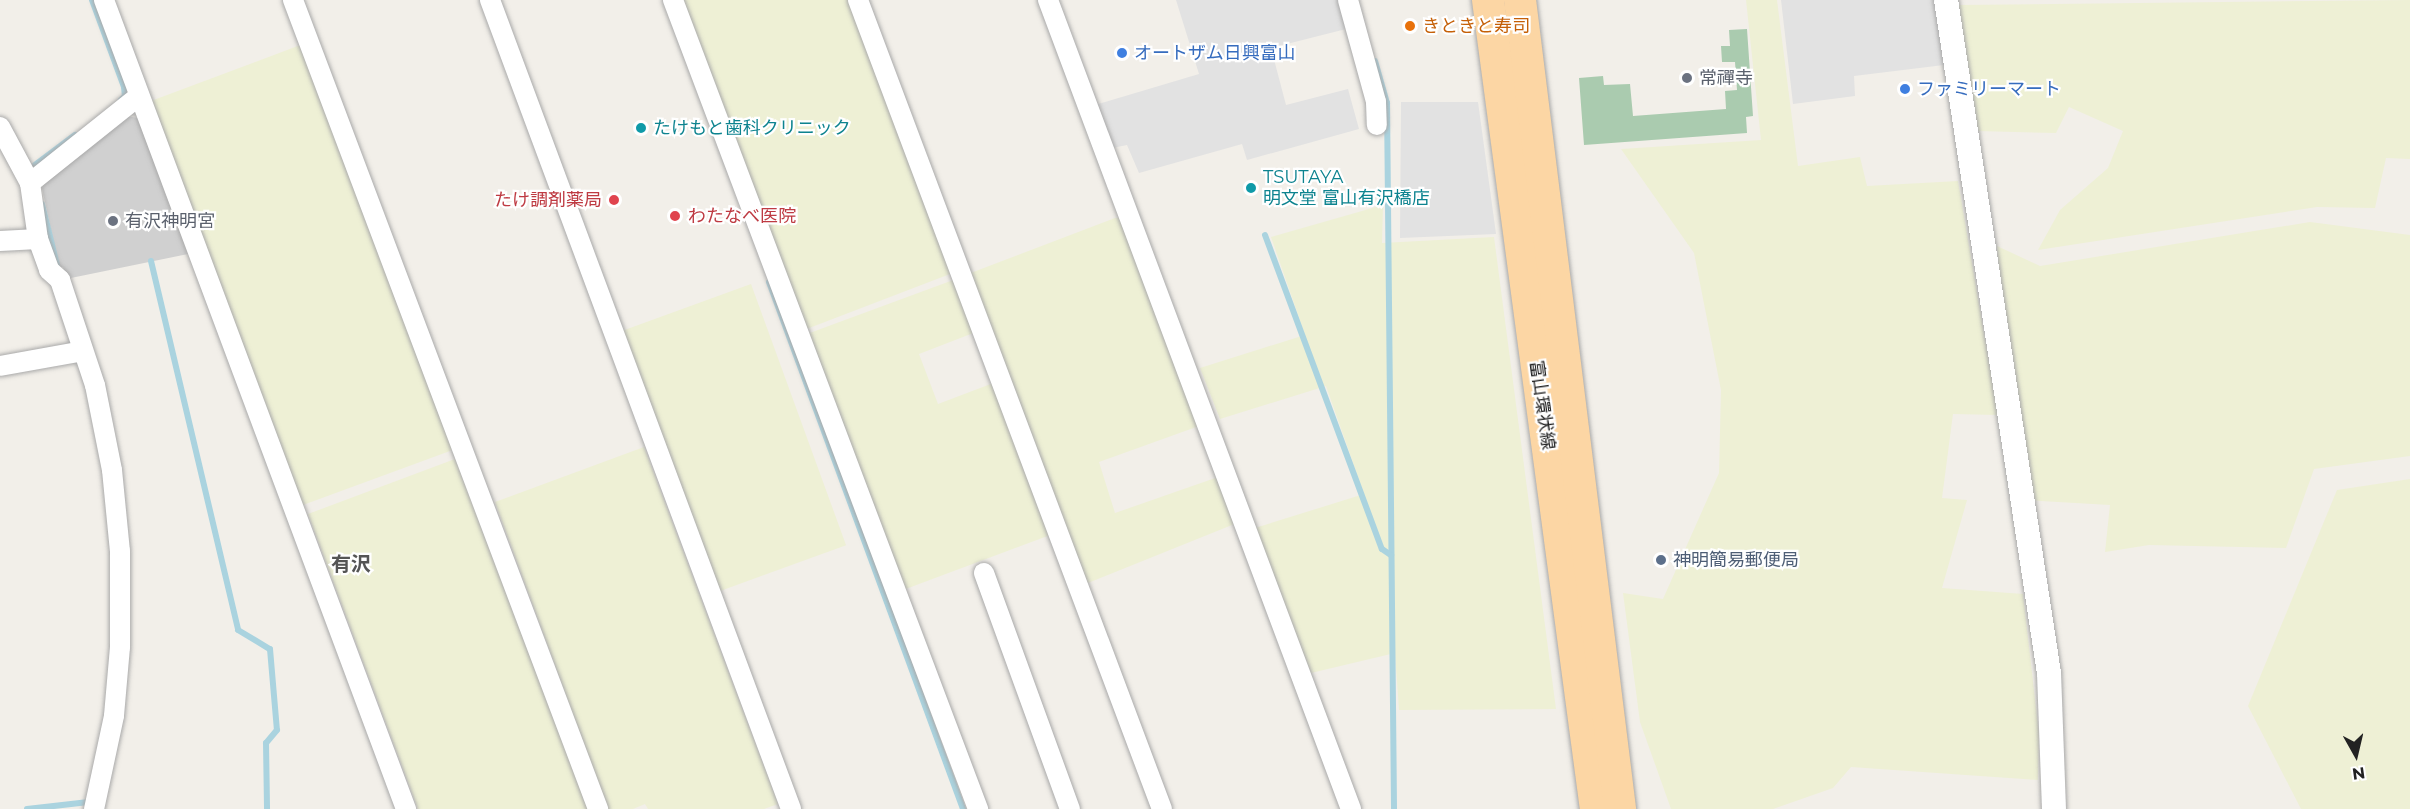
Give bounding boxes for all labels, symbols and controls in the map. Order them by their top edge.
place label: きときと寿司 [1422,15,1530,37]
marker: きときと寿司 [1403,19,1417,33]
place label: オートザム日興富山 [1134,42,1296,64]
marker: オートザム日興富山 [1115,46,1129,60]
place label: 常禪寺 [1699,67,1753,89]
marker: 常禪寺 [1680,71,1694,85]
place label: ファミリーマート [1917,78,2061,100]
marker: ファミリーマート [1898,82,1912,96]
place label: たけもと歯科クリニック [653,117,851,139]
marker: たけもと歯科クリニック [634,121,648,135]
place label: TSUTAYA 明文堂 富山有沢橋店 [1263,167,1430,210]
marker: TSUTAYA 明文堂 富山有沢橋店 [1244,181,1258,195]
place label: たけ調剤薬局 [494,189,602,211]
marker: たけ調剤薬局 [607,193,621,207]
place label: わたなべ医院 [688,205,796,227]
marker: わたなべ医院 [666,207,684,225]
place label: 有沢神明宮 [125,210,215,232]
marker: 有沢神明宮 [106,214,120,228]
street label: 富山環状線 [1525,359,1559,451]
place label: 神明簡易郵便局 [1673,549,1799,571]
district label: 有沢 [331,552,371,576]
marker: 神明簡易郵便局 [1654,553,1668,567]
north arrow [2326,725,2386,785]
text: N [2351,763,2366,784]

